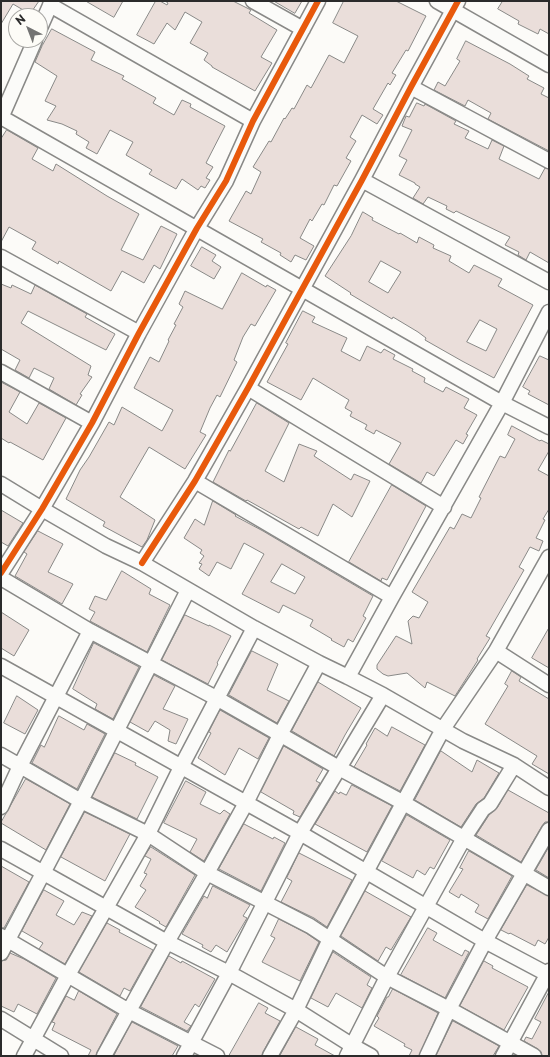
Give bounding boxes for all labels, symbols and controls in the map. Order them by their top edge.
north arrow [8,8,48,48]
text: N [11,10,29,29]

